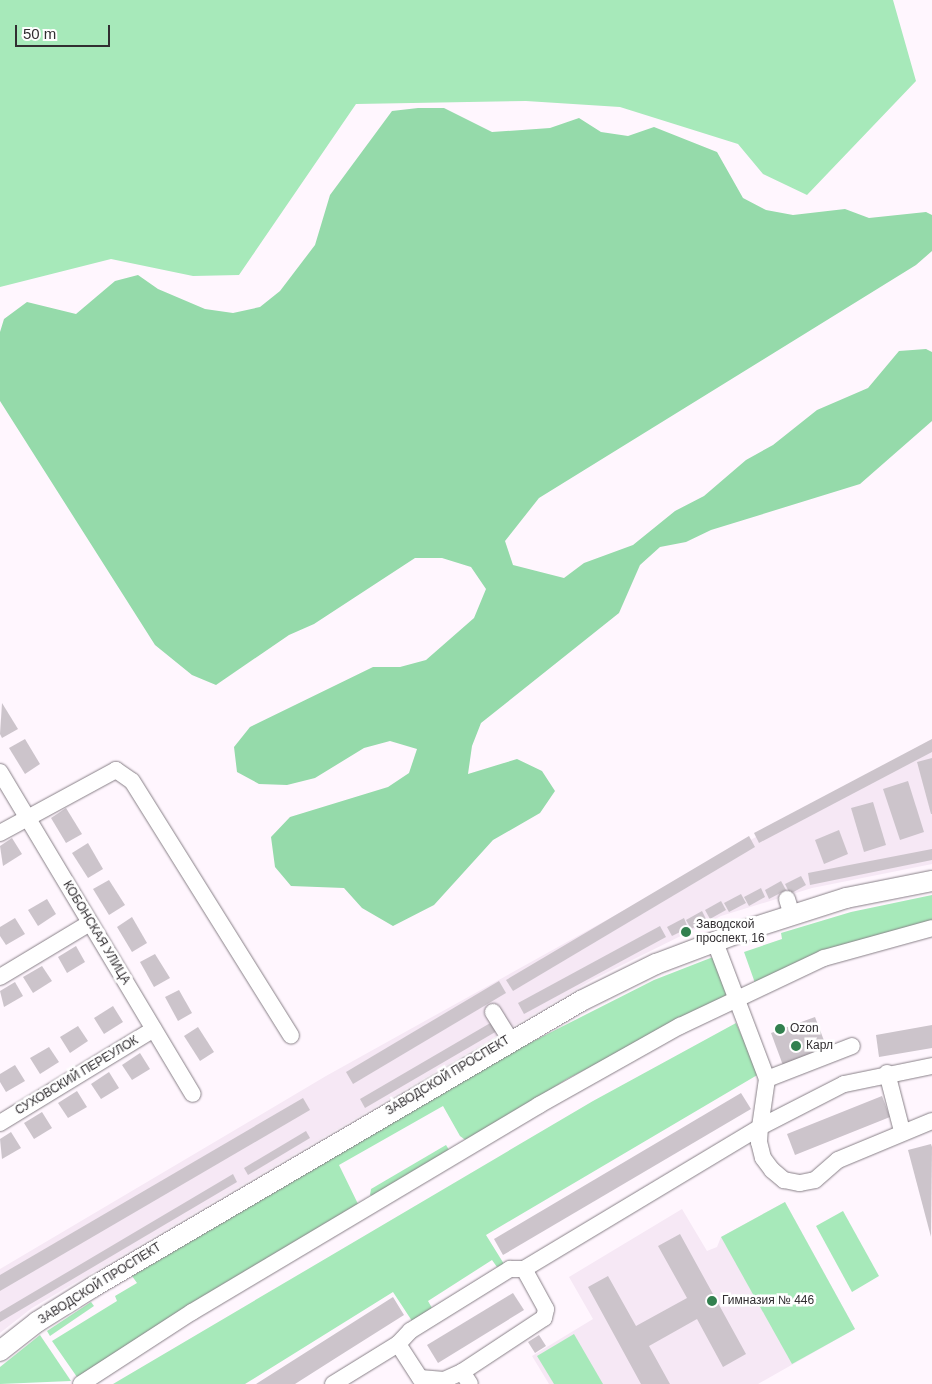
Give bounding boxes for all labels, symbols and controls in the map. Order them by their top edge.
scale bar [18,15,112,47]
text: 50 m [23,25,56,42]
street label: КОБОНСКАЯ УЛИЦА [59,879,133,987]
place label: Заводской проспект, 16 [696,918,765,946]
marker: Заводской проспект, 16 [680,926,692,938]
place label: Ozon [790,1022,819,1036]
marker: Ozon [774,1023,786,1035]
street label: ЗАВОДСКОЙ ПРОСПЕКТ [383,1033,513,1119]
street label: СУХОВСКИЙ ПЕРЕУЛОК [13,1034,141,1118]
place label: Карл [806,1039,833,1053]
marker: Карл [790,1040,802,1052]
street label: ЗАВОДСКОЙ ПРОСПЕКТ [36,1240,164,1328]
place label: Гимназия № 446 [722,1294,814,1308]
marker: Гимназия № 446 [706,1295,718,1307]

